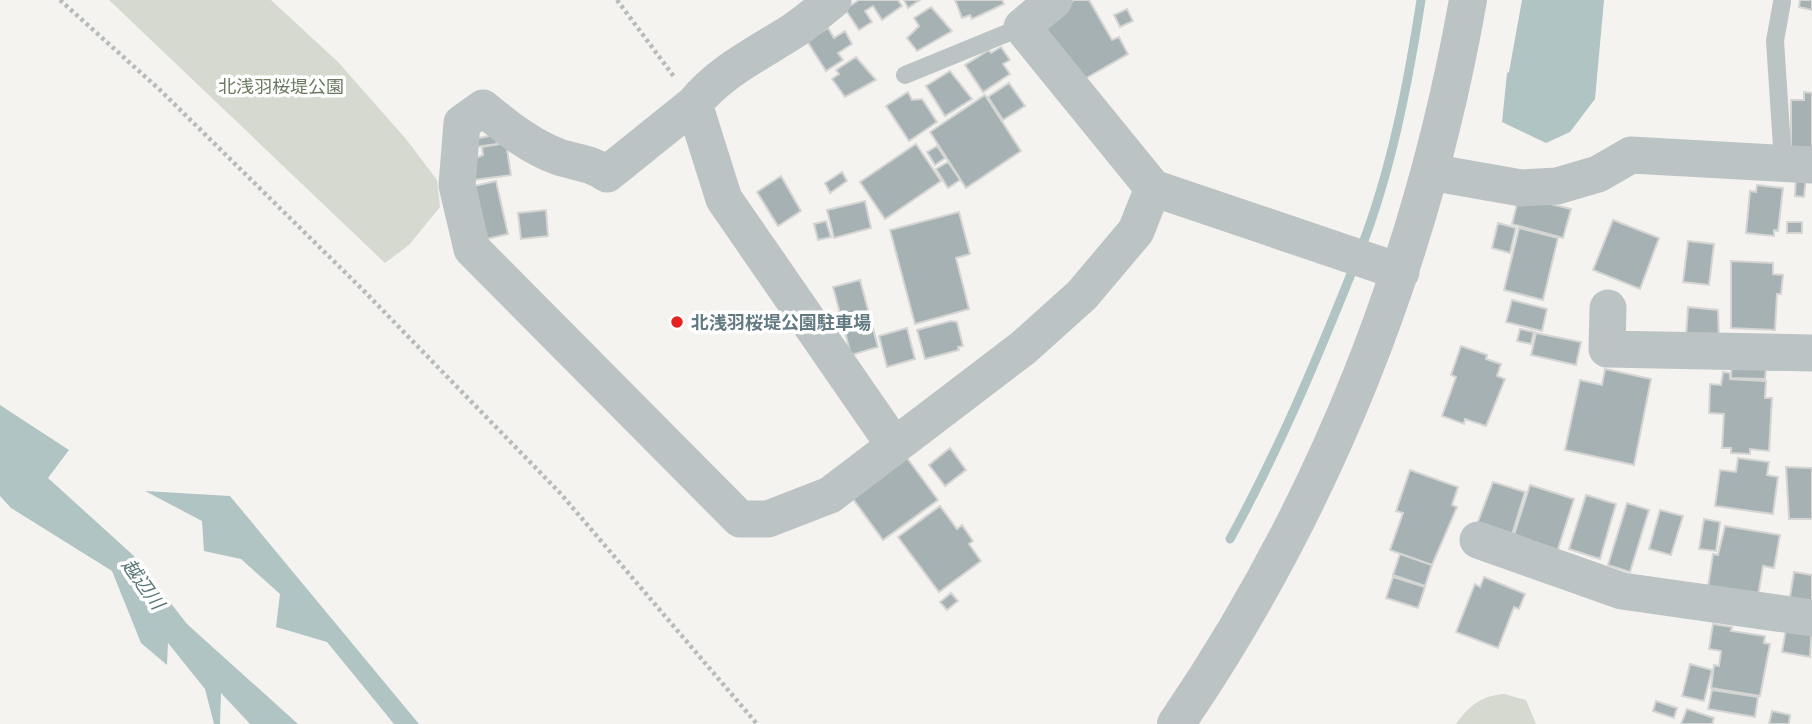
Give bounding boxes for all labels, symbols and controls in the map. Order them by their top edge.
park label: 北浅羽桜堤公園 [218,76,344,97]
place label: 北浅羽桜堤公園駐車場 [691,312,871,333]
marker: 北浅羽桜堤公園駐車場 [669,314,685,330]
water label: 越辺川 [117,554,170,615]

